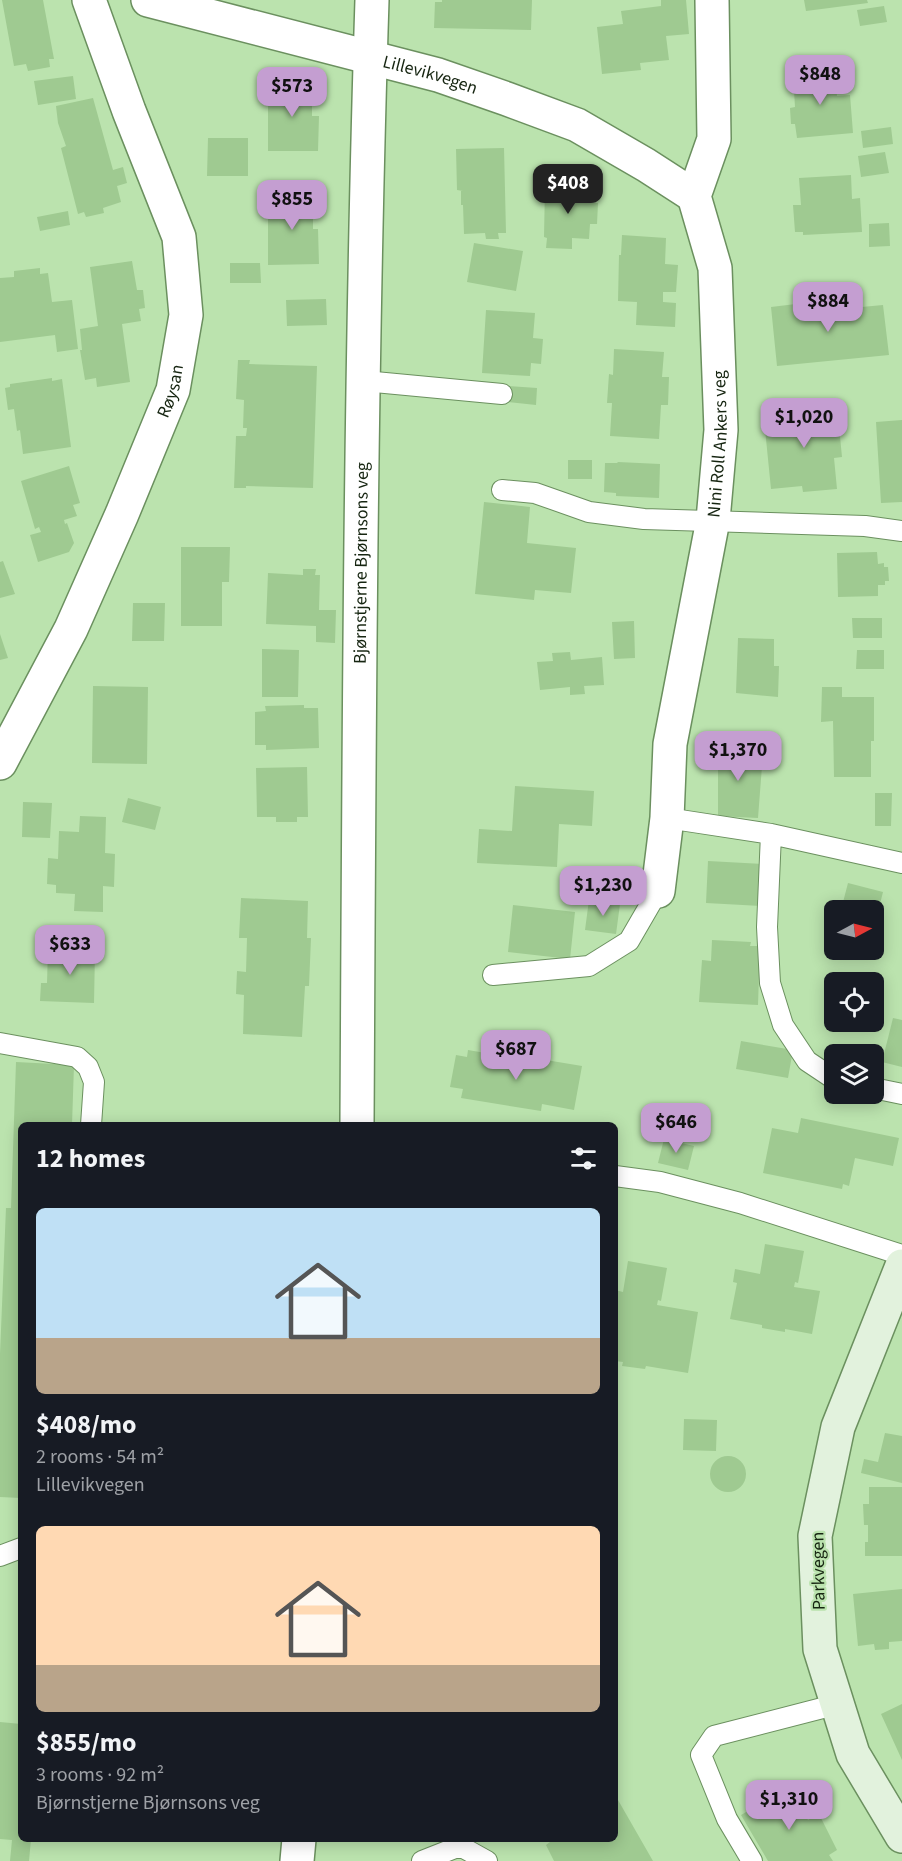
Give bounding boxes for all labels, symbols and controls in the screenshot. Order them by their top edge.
street label: Lillevikvegen [380,49,481,101]
pin: $848 [784,55,856,106]
text: $848 [799,60,841,88]
pin: $573 [256,67,328,118]
text: $573 [271,72,313,100]
pin: $408 [532,164,604,215]
text: $408 [547,169,589,197]
pin: $855 [256,180,328,231]
text: $855 [271,185,313,213]
pin: $884 [792,282,864,333]
text: $884 [807,287,849,315]
street label: Røysan [151,363,190,422]
street label: Nini Roll Ankers veg [701,370,734,519]
pin: $1,020 [755,398,853,449]
text: $1,020 [775,403,833,431]
street label: Bjørnstjerne Bjørnsons veg [348,462,375,664]
pin: $1,370 [689,731,787,782]
text: $1,370 [709,736,767,764]
pin: $1,230 [554,866,652,917]
text: $1,230 [574,871,632,899]
north arrow [824,900,884,960]
map controls [824,900,884,1104]
pin: $633 [34,925,106,976]
text: $633 [49,930,91,958]
button: locate [824,972,884,1032]
pin: $687 [480,1030,552,1081]
text: $687 [495,1035,537,1063]
button: layers [824,1044,884,1104]
pin: $646 [640,1103,712,1154]
text: $646 [655,1108,697,1136]
text: 12 homes [36,1140,145,1177]
icon: filters [567,1142,600,1175]
icon: home [264,1247,372,1355]
text: $408/mo [36,1406,136,1443]
text: 2 rooms · 54 m² [36,1443,164,1471]
text: Lillevikvegen [36,1471,145,1499]
street label: Parkvegen [805,1532,832,1610]
icon: home [264,1565,372,1673]
text: $855/mo [36,1724,136,1761]
text: 3 rooms · 92 m² [36,1761,164,1789]
pin: $1,310 [740,1780,838,1831]
text: $1,310 [760,1785,818,1813]
text: Bjørnstjerne Bjørnsons veg [36,1789,260,1817]

